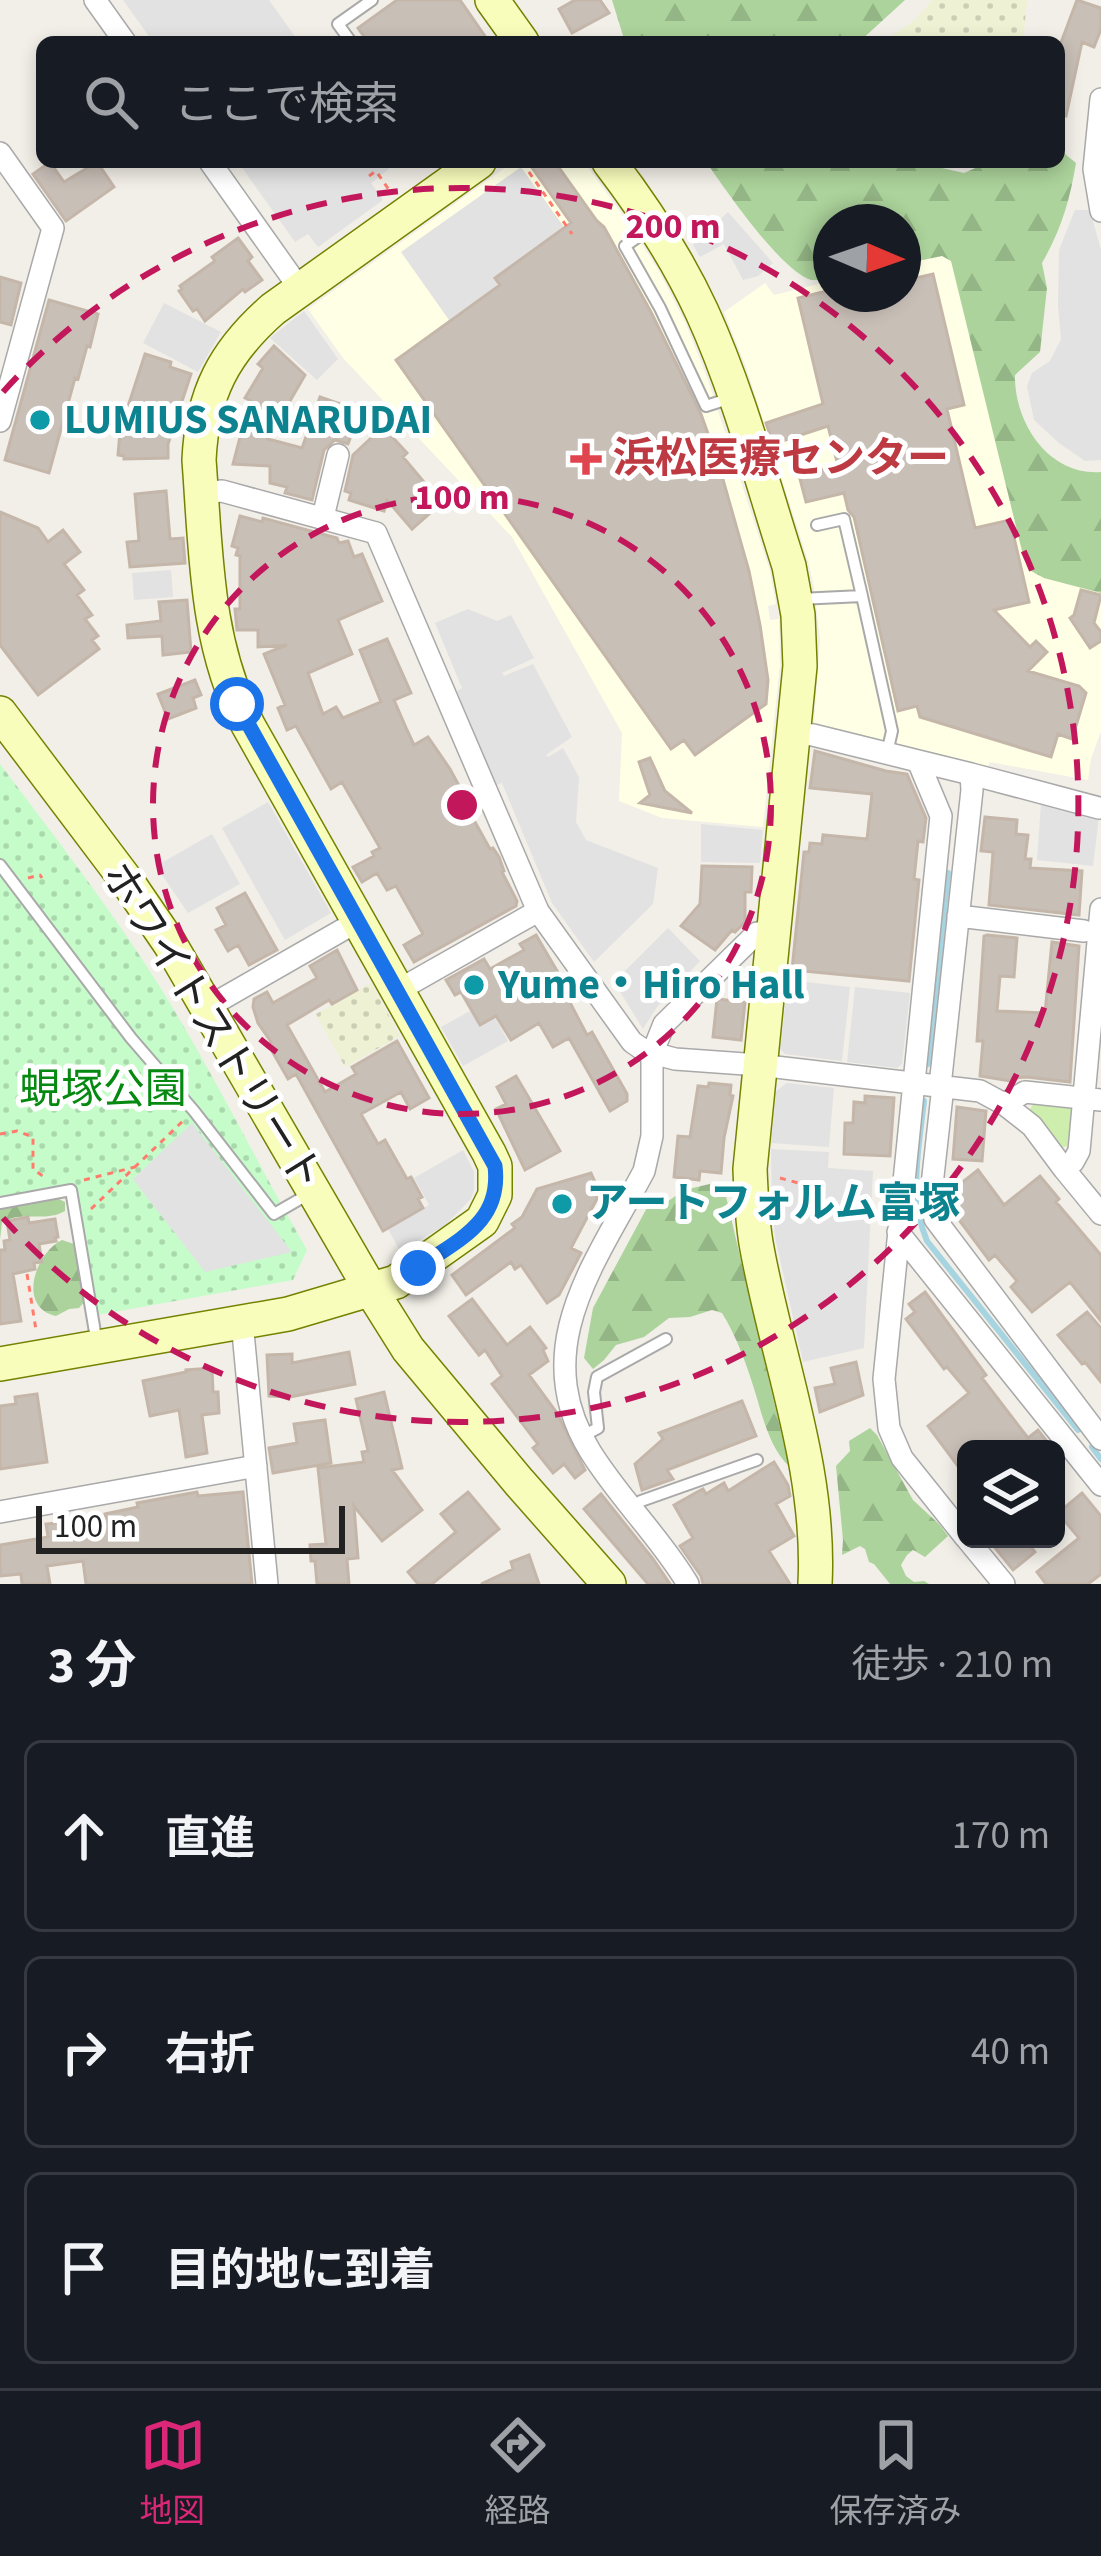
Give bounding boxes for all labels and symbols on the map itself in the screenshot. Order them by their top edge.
text: 200 m [625,201,721,252]
north arrow [813,204,921,312]
place label: LUMIUS SANARUDAI [64,390,432,450]
marker: LUMIUS SANARUDAI [27,407,53,433]
place label: 浜松医療センター [613,429,949,489]
marker: 浜松医療センター [570,443,602,475]
text: 100 m [414,472,510,523]
route start [210,677,264,731]
centre of rings [441,784,483,826]
street label: ホワイトストリート [86,851,338,1203]
place label: Yume・Hiro Hall [497,955,804,1015]
marker: Yume・Hiro Hall [461,972,487,998]
park label: 蜆塚公園 [19,1060,187,1120]
place label: アートフォルム富塚 [586,1174,961,1234]
marker: アートフォルム富塚 [549,1191,575,1217]
route end [391,1241,445,1295]
scale bar [36,1500,345,1553]

